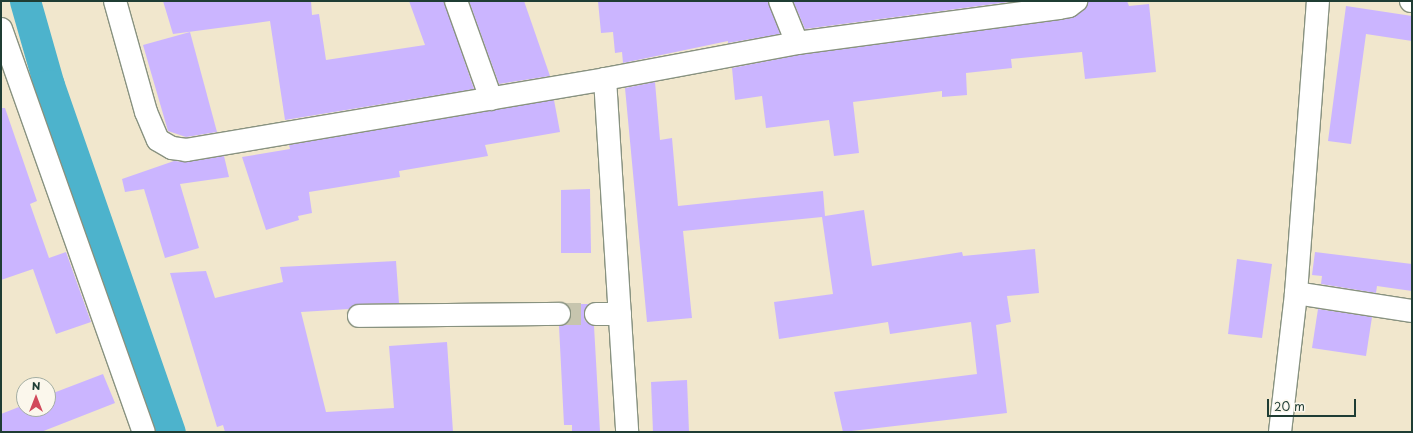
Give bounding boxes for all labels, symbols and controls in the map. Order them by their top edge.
north arrow [16,377,56,417]
text: N [32,377,40,394]
scale bar [1269,391,1358,417]
text: 20 m [1274,397,1305,415]

